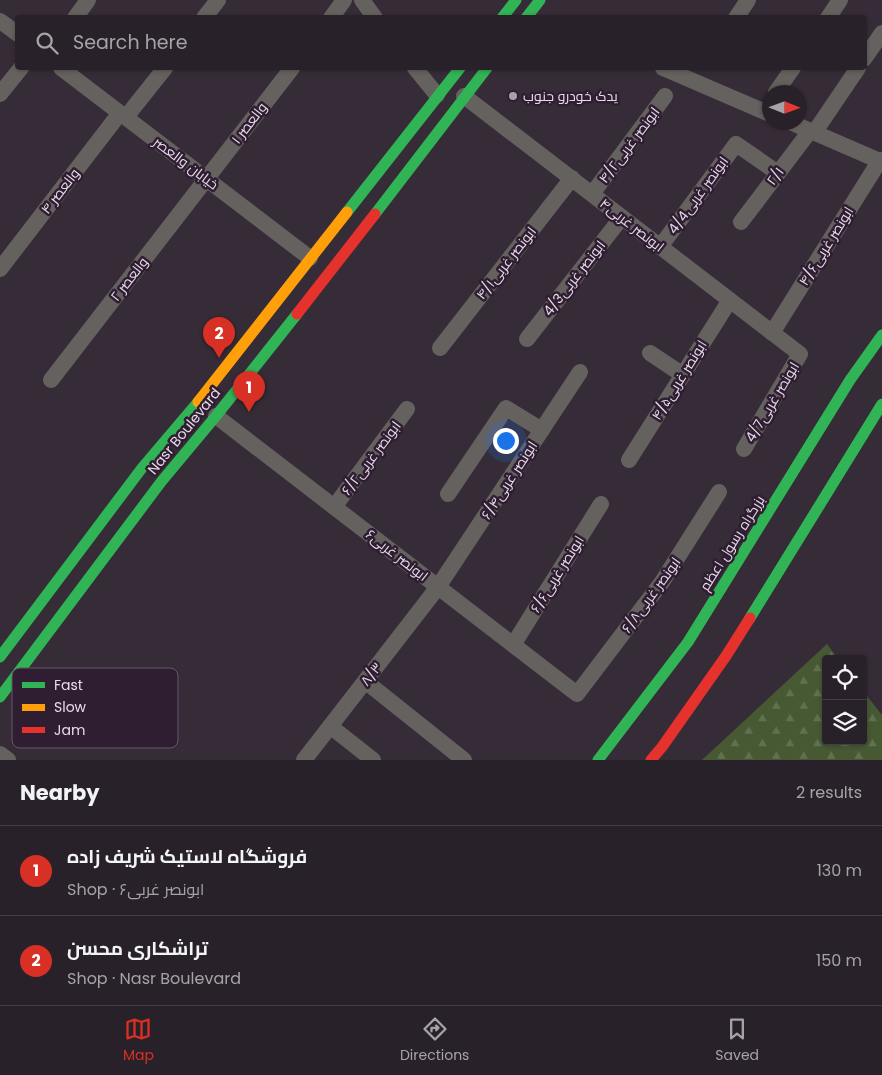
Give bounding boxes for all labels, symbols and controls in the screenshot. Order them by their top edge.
search box [15,15,867,70]
icon: search [33,29,61,57]
text: Search here [73,29,187,56]
north arrow [762,85,807,130]
place label: یدک خودرو جنوب [523,86,618,106]
marker: یدک خودرو جنوب [507,90,519,102]
street label: والعصر ۱ [226,98,272,148]
street label: ۴/۲ابونصر غربی [594,103,664,187]
street label: خیابان والعصر [149,131,223,194]
street label: 4/4ابونصر غربی [663,152,733,238]
street label: ۲/۱ [761,163,789,189]
street label: والعصر ۴ [36,164,84,218]
street label: ۴ابونصر غربی [596,194,668,256]
street label: ۴/۶ابونصر غربی [794,203,858,289]
street label: ۴/۱ابونصر غربی [471,222,541,304]
street label: 4/3ابونصر غربی [538,236,610,320]
street label: والعصر ۲ [105,253,153,305]
pin: 2 [203,317,235,358]
street label: ۴/۵ابونصر غربی [646,336,712,424]
street label: 4/7ابونصر غربی [740,358,804,446]
pin: 1 [233,371,265,412]
street label: Nasr Boulevard [143,383,225,479]
street label: ۶/۲ابونصر غربی [337,417,405,499]
your location [493,428,519,454]
street label: ۶/۴ابونصر غربی [476,437,542,523]
street label: بزرگراه رسول اعظم [695,491,769,595]
street label: ۶ابونصر غربی [362,524,432,586]
street label: ۶/۶ابونصر غربی [525,532,589,616]
street label: ۶/۸ابونصر غربی [617,553,685,637]
map controls [822,655,867,745]
button: locate [822,655,867,700]
street label: ۸/۳ [355,658,387,690]
legend [12,668,178,748]
text: Fast [54,675,83,695]
text: Slow [54,697,87,717]
button: layers [822,700,867,745]
text: Jam [54,720,85,740]
text: Nearby [20,778,100,807]
text: 2 results [796,781,862,804]
text: فروشگاه لاستیک شریف زاده [67,843,307,870]
text: 1 [33,859,39,882]
text: 130 m [817,859,862,882]
text: Shop · ۶ابونصر غربی [67,878,204,901]
text: تراشکاری محسن [67,935,208,962]
text: 2 [31,949,41,972]
text: 150 m [816,949,862,972]
text: Shop · Nasr Boulevard [67,967,241,990]
tab: Map [123,1015,154,1066]
tab: Directions [400,1015,469,1066]
tab: Saved [715,1015,759,1066]

